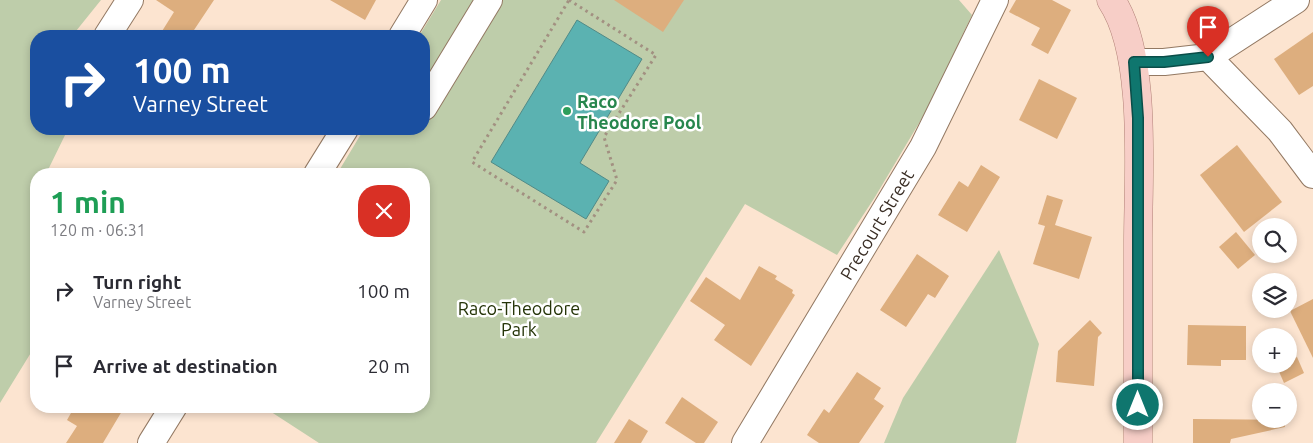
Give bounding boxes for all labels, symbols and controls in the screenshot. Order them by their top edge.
pin [1187,6,1229,57]
icon: arrive [1194,13,1222,41]
icon: right [50,50,115,115]
text: 100 m [133,50,231,90]
text: Varney Street [133,91,268,116]
place label: Raco Theodore Pool [577,91,702,132]
marker: Raco Theodore Pool [561,105,573,117]
street label: Precourt Street [836,166,917,283]
text: 1 min [50,185,126,219]
button: close [358,185,410,237]
map controls [1252,218,1297,428]
button: search [1252,218,1297,263]
text: 120 m · 06:31 [50,221,146,239]
text: Turn right [93,271,181,293]
button: layers [1252,273,1297,318]
icon: right [50,277,78,305]
text: 100 m [357,280,410,302]
text: Varney Street [93,293,191,311]
park label: Raco-Theodore Park [458,298,580,339]
button: + [1252,328,1297,373]
icon: arrive [50,352,78,380]
text: Arrive at destination [93,355,278,377]
text: 20 m [368,355,410,377]
position arrow [1111,378,1163,430]
button: − [1252,383,1297,428]

